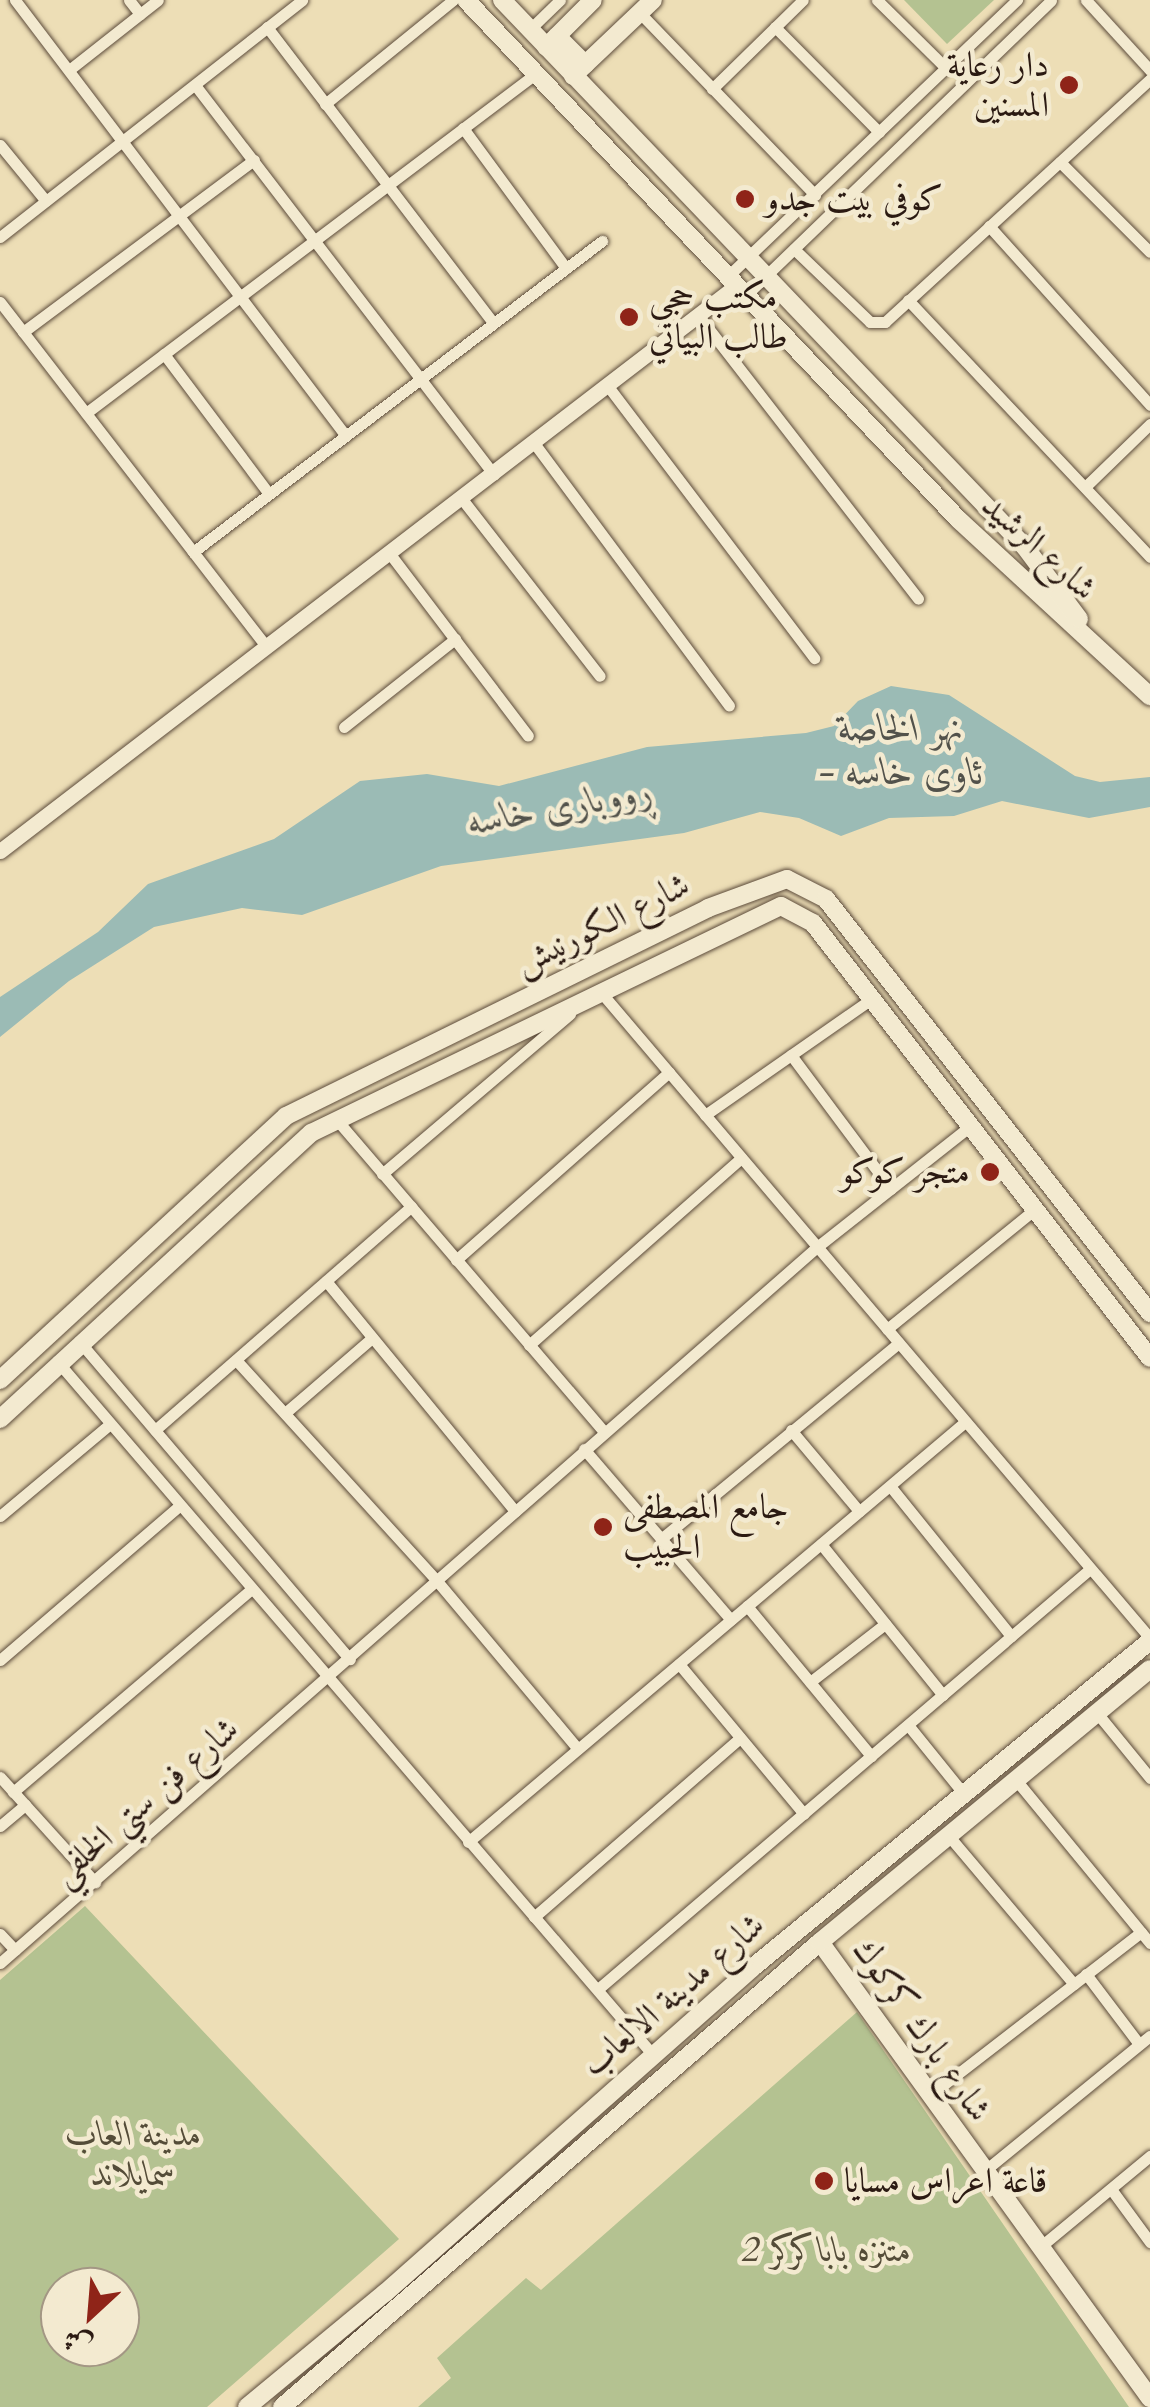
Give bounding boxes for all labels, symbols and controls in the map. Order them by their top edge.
place label: دار رعاية المسنين [947,44,1049,126]
marker: دار رعاية المسنين [1058,74,1080,96]
place label: كوفي بيت جدو [765,178,943,220]
marker: كوفي بيت جدو [734,188,756,210]
place label: مكتب حجي طالب البياتي [649,276,788,358]
marker: مكتب حجي طالب البياتي [618,306,640,328]
street label: شارع الرشيد [973,484,1105,610]
water label: نهر الخاصة - ئاوی خاسە [818,706,984,796]
water label: ڕووباری خاسە [464,768,656,846]
street label: شارع الكورنيش [508,864,696,984]
place label: متجر كوكو [840,1151,970,1193]
marker: متجر كوكو [979,1161,1001,1183]
place label: جامع المصطفى الحبيب [623,1486,789,1568]
marker: جامع المصطفى الحبيب [592,1516,614,1538]
street label: شارع فن ستي الخلفي [43,1708,247,1894]
street label: شارع مدينة الالعاب [573,1904,773,2086]
street label: شارع بارك كركوك [844,1930,1000,2130]
park label: مدينة العاب سمايلاند [66,2113,202,2195]
place label: قاعة اعراس مسايا [844,2160,1047,2202]
marker: قاعة اعراس مسايا [813,2170,835,2192]
park label: متنزه باباكركر 2 [742,2229,912,2271]
north arrow [40,2267,140,2367]
text: ش [57,2319,99,2365]

